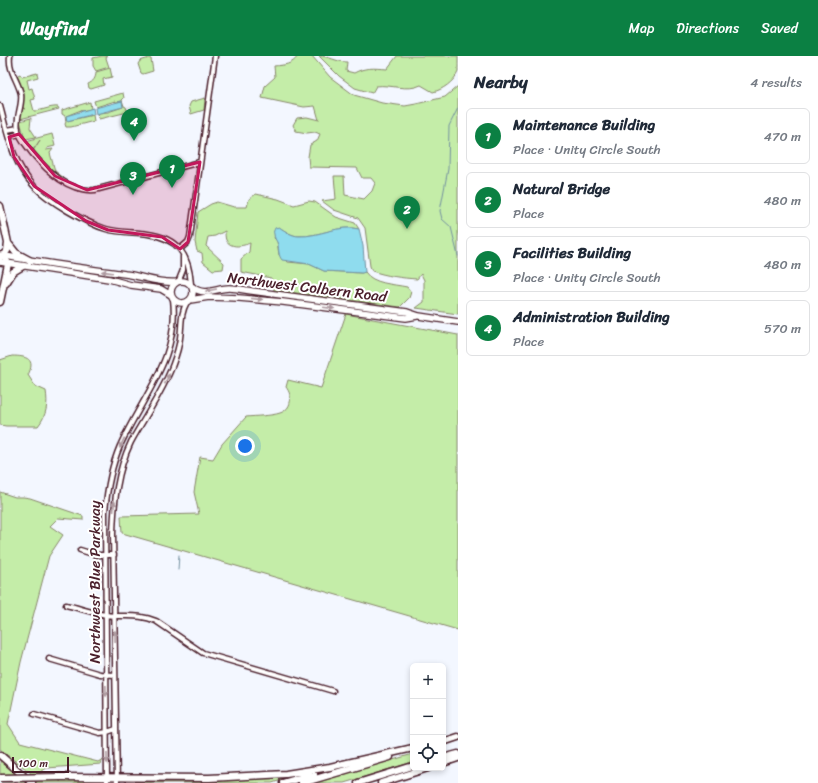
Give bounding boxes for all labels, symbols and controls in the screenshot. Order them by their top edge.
text: Wayfind [20,12,88,45]
text: Map [628,16,654,41]
text: Directions [676,16,739,41]
text: Saved [761,16,798,41]
text: Nearby [474,67,528,97]
text: 4 results [750,71,802,94]
pin: 4 [121,108,147,141]
text: Maintenance Building [513,112,655,138]
text: 1 [485,125,491,148]
text: 470 m [764,125,801,148]
text: Place · Unity Circle South [513,138,661,161]
pin: 1 [159,155,185,188]
pin: 3 [120,162,146,195]
text: Natural Bridge [513,176,610,202]
text: 2 [484,189,492,212]
text: 480 m [763,189,801,212]
pin: 2 [394,196,420,229]
text: Place [513,202,544,225]
text: Facilities Building [513,240,631,266]
text: 3 [484,253,492,276]
text: 480 m [763,253,801,276]
street label: Northwest Colbern Road [226,264,389,310]
text: Place · Unity Circle South [513,266,661,289]
one-way arrow [101,268,113,275]
one-way arrow [205,288,217,294]
one-way arrow [251,296,263,303]
text: Administration Building [513,304,670,330]
one-way arrow [323,305,335,311]
text: 4 [484,317,492,340]
text: 570 m [764,317,801,340]
text: Place [513,330,544,353]
one-way arrow [164,373,170,384]
your location [235,436,255,456]
one-way arrow [119,437,125,448]
street label: Northwest Blue Parkway [82,500,108,664]
one-way arrow [111,500,118,512]
one-way arrow [112,629,118,642]
map controls [410,663,446,771]
button: + [410,663,446,699]
one-way arrow [103,685,109,698]
button: − [410,699,446,735]
button: locate [410,735,446,771]
one-way arrow [104,752,110,765]
text: 100 m [18,754,48,773]
scale bar [12,755,69,774]

